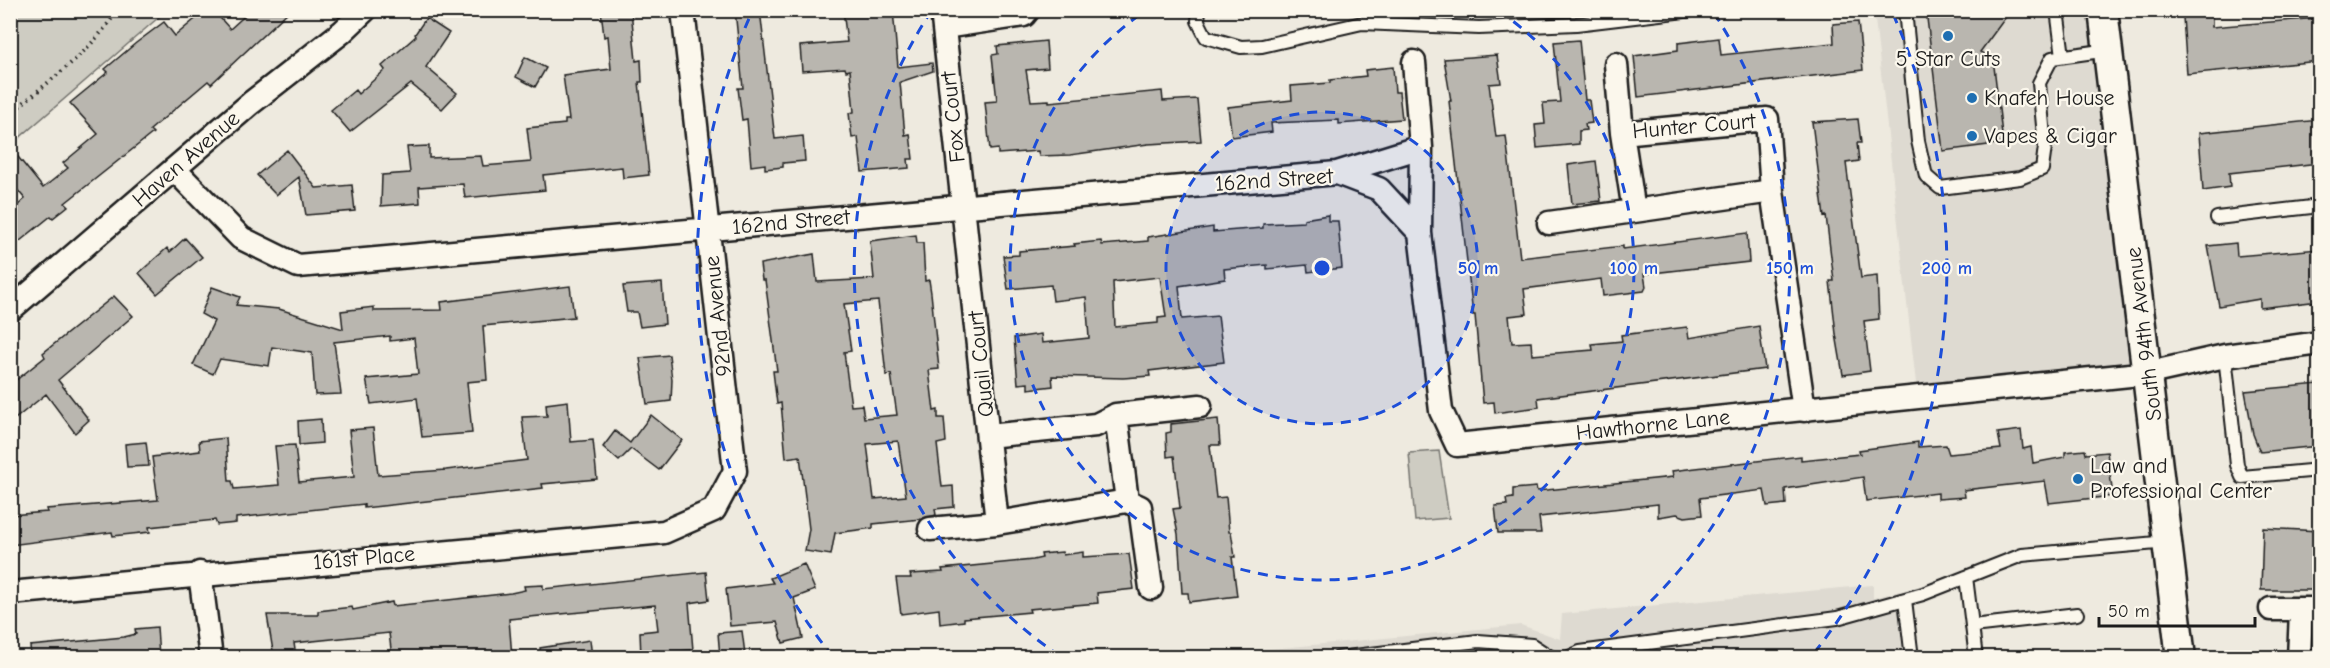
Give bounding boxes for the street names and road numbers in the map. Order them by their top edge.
street label: Fox Court [935,69,971,164]
street label: Haven Avenue [127,105,245,213]
street label: Hunter Court [1631,108,1757,144]
street label: 162nd Street [1214,163,1335,197]
street label: 162nd Street [731,204,852,240]
street label: South 94th Avenue [2120,245,2168,423]
street label: 92nd Avenue [699,254,737,378]
street label: Quail Court [962,309,1000,418]
street label: Hawthorne Lane [1575,404,1731,446]
street label: 161st Place [312,541,416,575]

